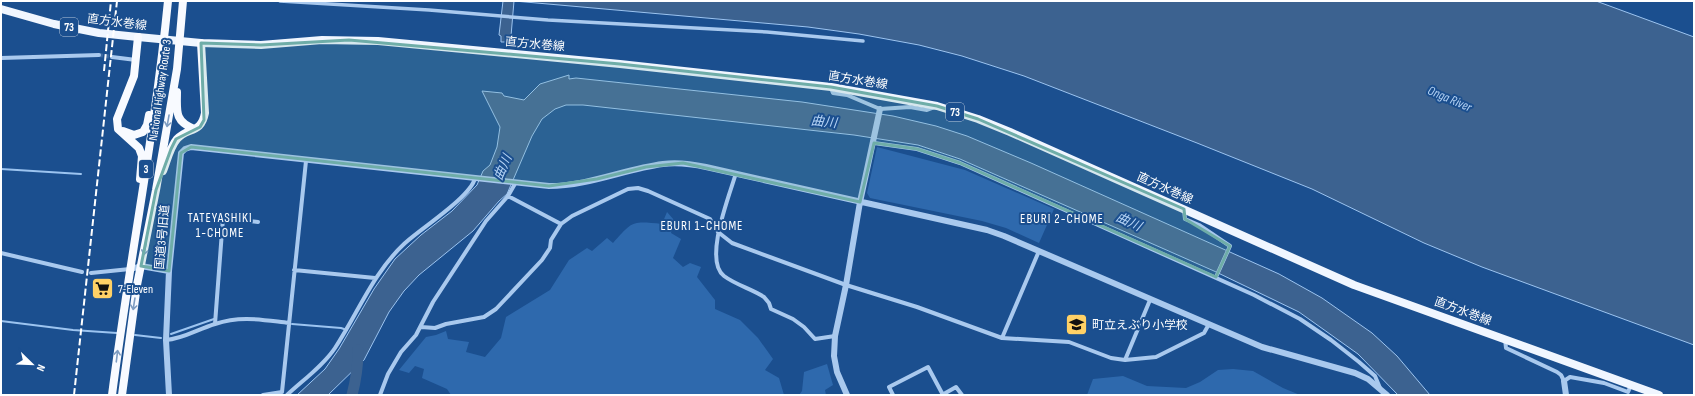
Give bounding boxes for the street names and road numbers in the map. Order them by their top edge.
street label: 直方水巻線 [86,11,148,34]
road number: 73 [60,18,78,36]
street label: 直方水巻線 [504,34,566,55]
street label: National Highway Route 3 [146,38,175,142]
street label: 直方水巻線 [827,68,889,93]
road number: 73 [946,103,964,121]
road number: 3 [139,160,153,178]
street label: 直方水巻線 [1134,169,1195,208]
street label: 国道3号旧道 [152,204,173,270]
street label: 直方水巻線 [1432,294,1494,329]

